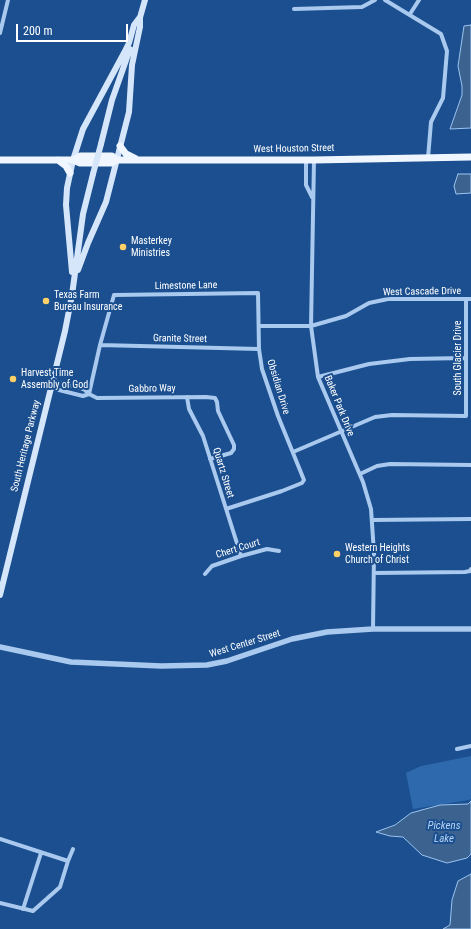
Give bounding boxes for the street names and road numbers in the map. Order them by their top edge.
street label: West Houston Street [253,142,335,156]
street label: Limestone Lane [155,279,217,293]
street label: West Cascade Drive [383,285,461,299]
street label: South Glacier Drive [452,320,464,396]
street label: Granite Street [153,333,207,345]
street label: Obsidian Drive [264,358,292,416]
street label: Baker Park Drive [321,374,357,438]
street label: Gabbro Way [128,383,176,395]
street label: South Heritage Parkway [9,399,43,493]
street label: Quartz Street [210,446,236,500]
street label: Chert Court [214,537,262,561]
street label: West Center Street [208,628,282,660]

